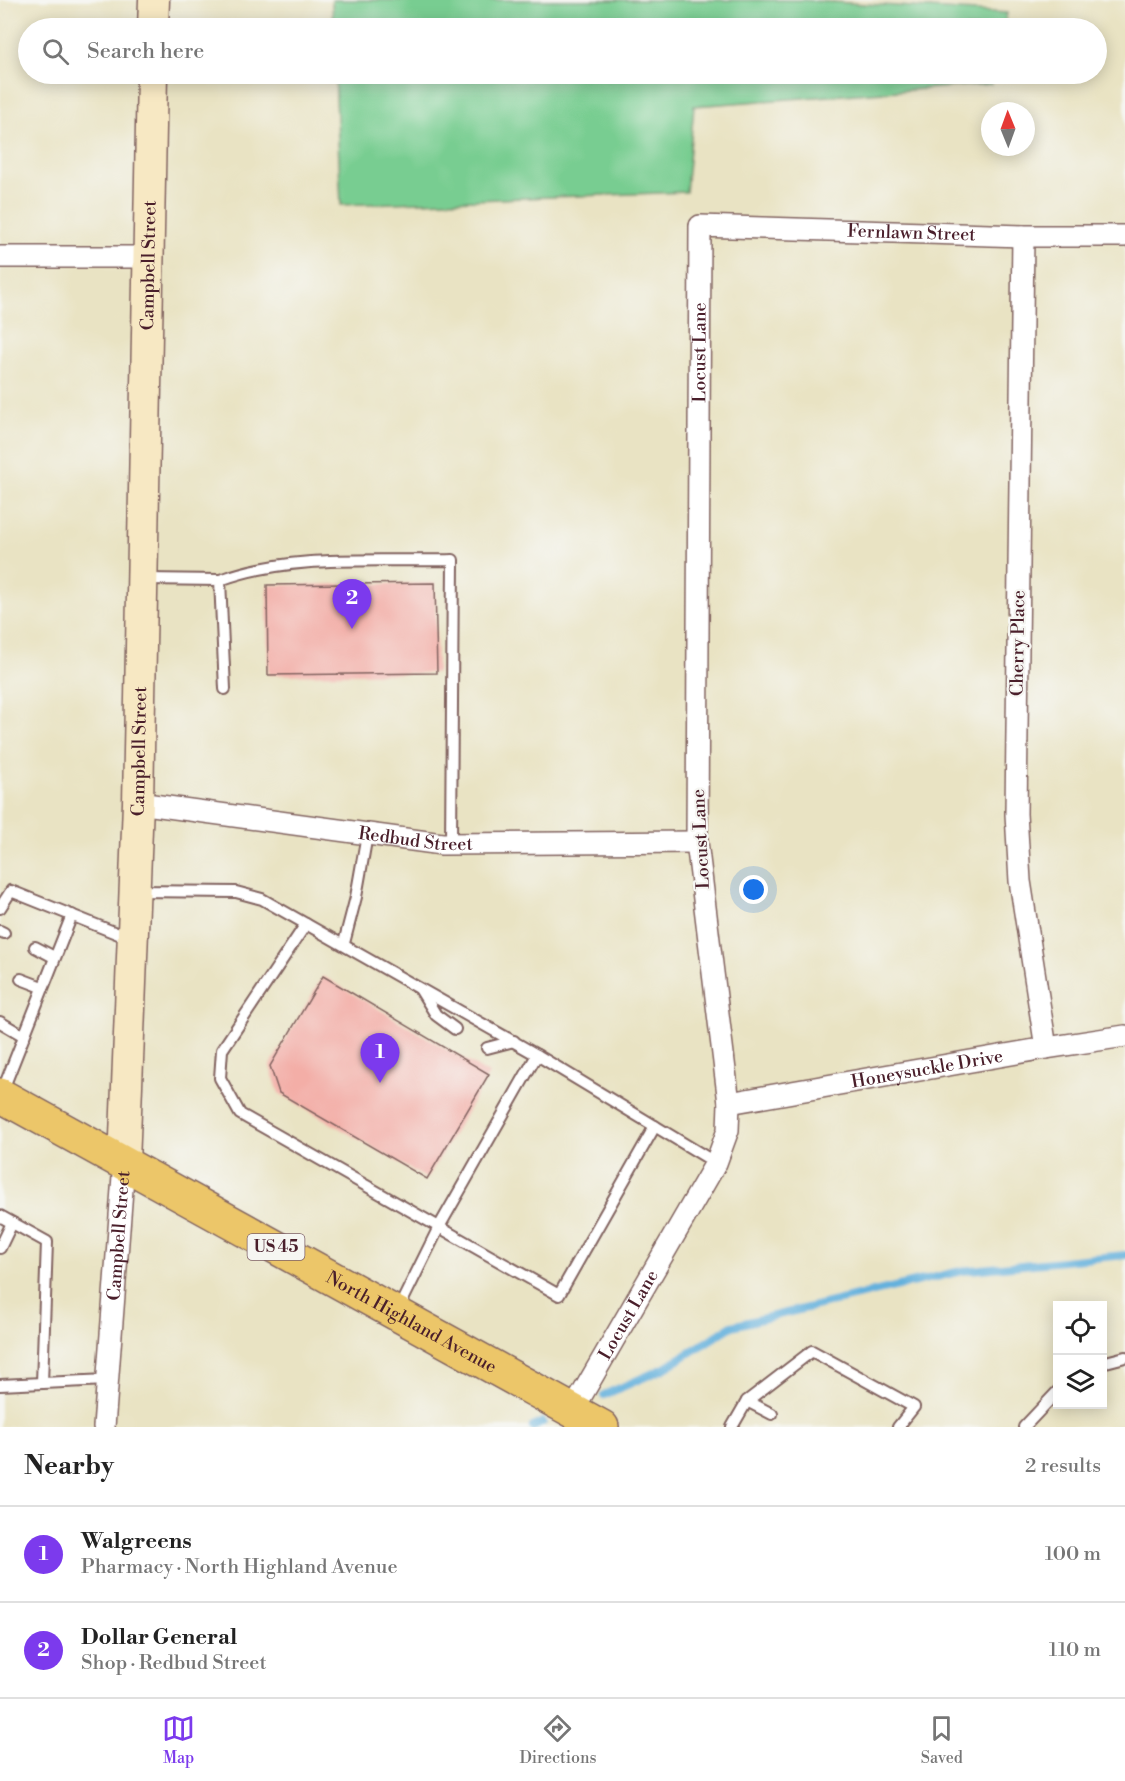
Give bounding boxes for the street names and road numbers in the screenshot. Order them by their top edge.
street label: Campbell Street [136,199,161,331]
street label: Fernlawn Street [847,219,977,246]
street label: Locust Lane [688,302,711,403]
street label: Cherry Place [1006,590,1030,696]
street label: Campbell Street [126,685,152,817]
street label: Locust Lane [687,788,715,890]
street label: Redbud Street [357,821,473,856]
street label: Honeysuckle Drive [849,1044,1005,1093]
street label: Campbell Street [102,1169,135,1301]
road number: US 45 [248,1234,304,1260]
street label: North Highland Avenue [322,1266,501,1378]
street label: Locust Lane [593,1266,663,1364]

